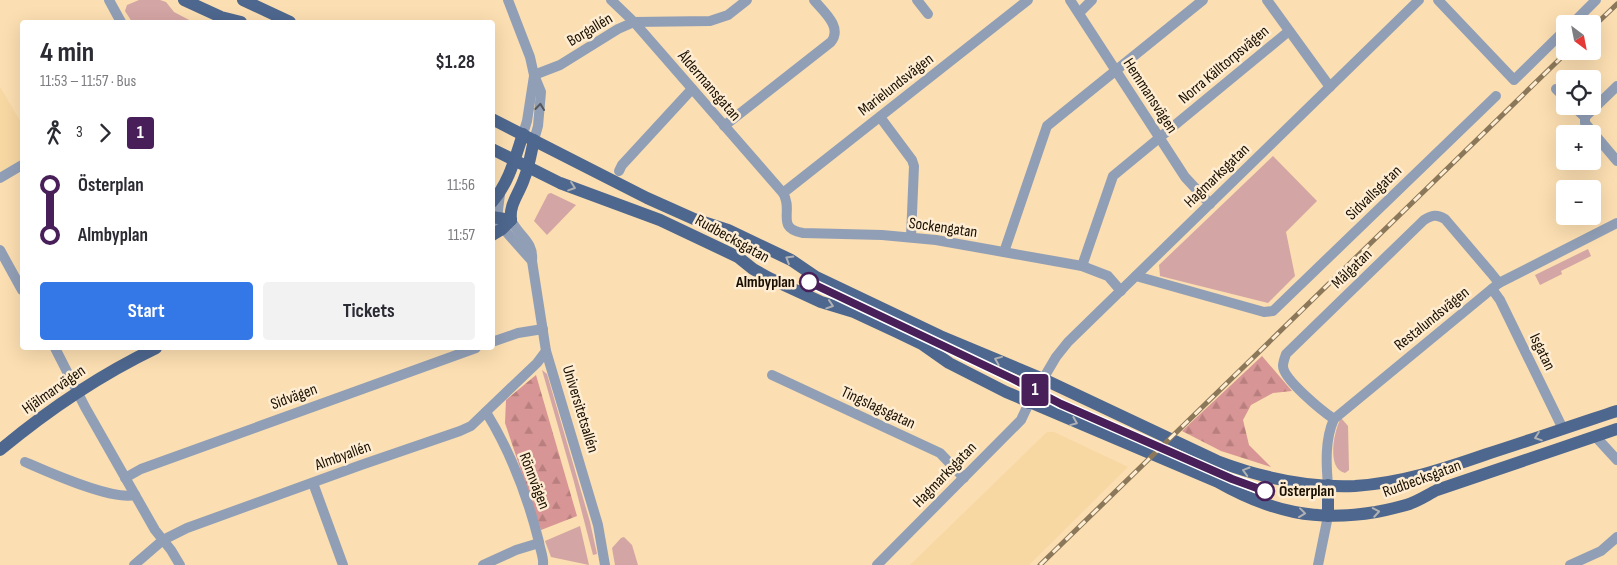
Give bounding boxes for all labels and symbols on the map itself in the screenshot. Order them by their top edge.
street label: Borgallén [564,9,616,51]
north arrow [1556,15,1601,60]
street label: Norra Källtorpsvägen [1175,22,1273,108]
street label: Åldermansgatan [673,46,745,125]
street label: Marielundsvägen [855,50,937,120]
street label: Hemmansvägen [1119,55,1181,137]
one-way arrow [534,103,545,111]
street label: Hagmarksgatan [1180,140,1254,212]
street label: Sidvallsgatan [1342,162,1406,224]
one-way arrow [567,181,576,191]
street label: Rudbecksgatan [692,211,772,267]
street label: Sockengatan [907,214,979,242]
street label: Målgatan [1328,245,1376,293]
one-way arrow [785,256,794,266]
marker: Almbyplan [799,272,819,292]
place label: Almbyplan [735,273,795,292]
street label: Restalundsvägen [1391,283,1473,355]
one-way arrow [826,299,834,309]
street label: Isgatan [1525,330,1559,374]
one-way arrow [994,356,1003,366]
street label: Hjälmarvägen [19,361,89,419]
street label: Universitetsallén [558,363,602,455]
line badge: 1 [1019,374,1051,406]
street label: Sidvägen [268,380,320,414]
street label: Tingslagsgatan [838,383,918,433]
one-way arrow [1069,415,1078,426]
one-way arrow [1534,432,1542,442]
street label: Almbyallén [311,437,374,475]
street label: Hagmarksgatan [909,438,981,512]
street label: Rönnvägen [515,450,553,512]
street label: Rudbecksgatan [1380,456,1464,502]
one-way arrow [1242,467,1250,477]
marker: Österplan [1255,481,1275,501]
place label: Österplan [1279,482,1334,501]
one-way arrow [1298,507,1306,518]
one-way arrow [1372,507,1381,517]

